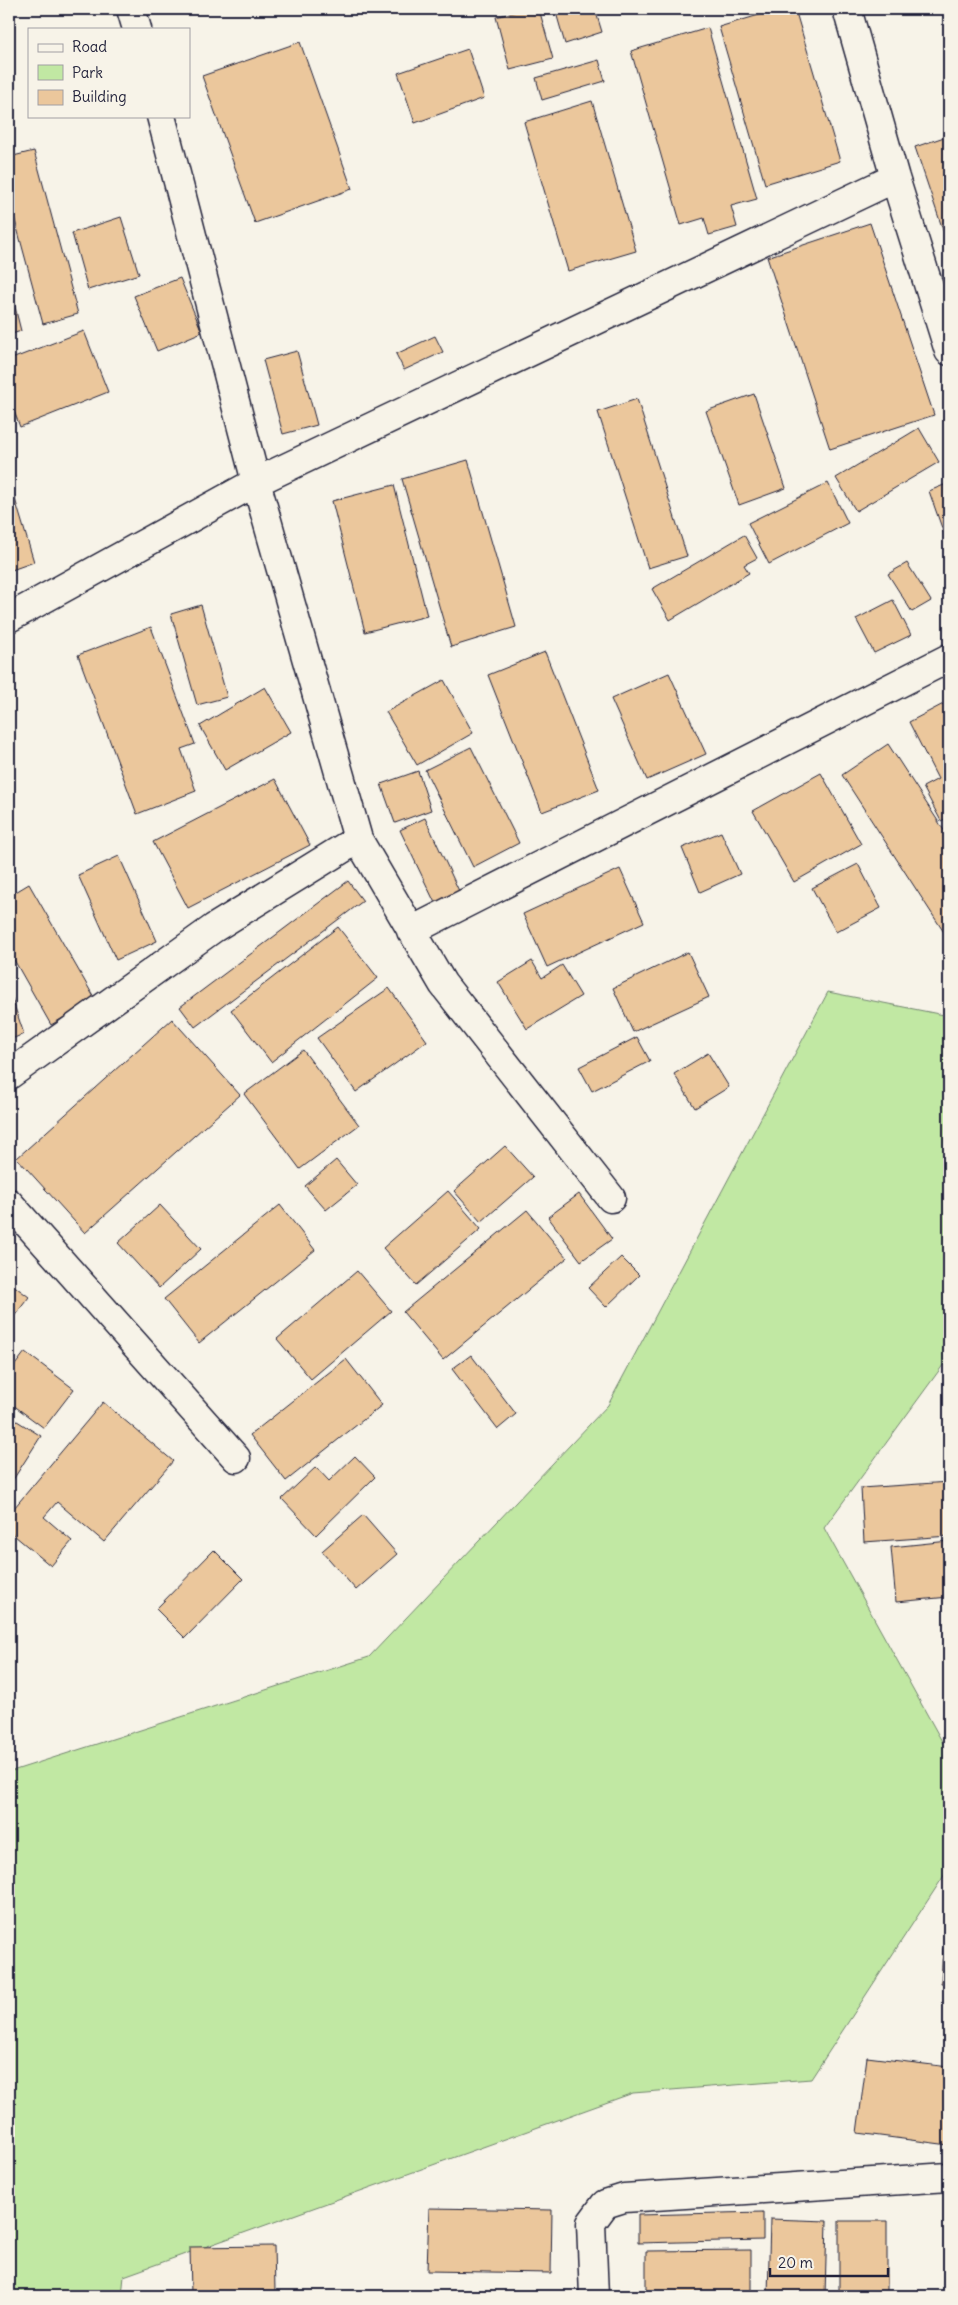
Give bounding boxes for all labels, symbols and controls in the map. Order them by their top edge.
legend [28,28,190,118]
text: Road [72,37,107,56]
text: Park [72,63,103,82]
text: Building [72,87,127,106]
scale bar [770,2245,888,2277]
text: 20 m [778,2253,813,2272]

